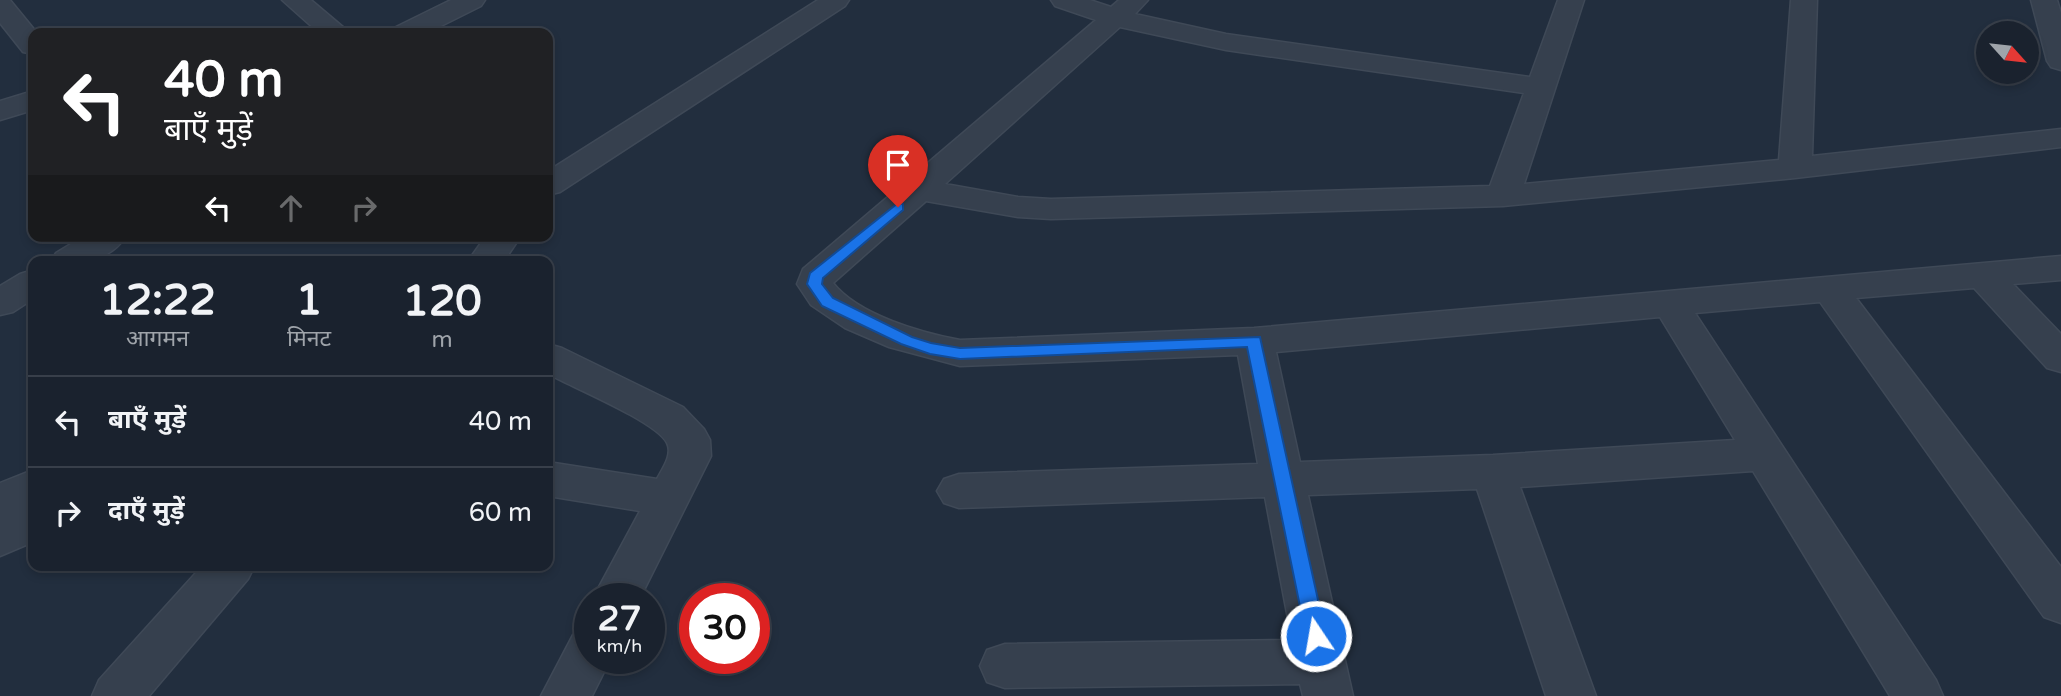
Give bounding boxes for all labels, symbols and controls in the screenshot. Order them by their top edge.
north arrow [1976,21,2039,84]
map controls [1976,21,2039,84]
text: 40 m [164,51,283,110]
icon: left [49,56,140,147]
text: बाएँ मुड़ें [164,111,253,149]
pin [868,135,928,207]
icon: arrive [879,146,917,184]
icon: left [199,189,237,227]
icon: ahead [272,189,310,227]
icon: right [345,189,383,227]
text: 12:22 [99,275,216,326]
text: 1 [296,275,322,326]
text: 120 [403,276,482,327]
text: आगमन [126,325,189,353]
text: मिनट [287,325,331,353]
text: m [432,326,453,354]
icon: left [49,403,87,441]
text: बाएँ मुड़ें [108,404,186,435]
text: 40 m [469,406,532,437]
icon: right [49,494,87,532]
text: दाएँ मुड़ें [108,495,185,526]
text: 60 m [469,497,532,528]
speed limit sign: 30 [679,583,770,674]
text: 27 [598,598,641,640]
position arrow [1279,599,1353,673]
text: km/h [597,635,642,657]

